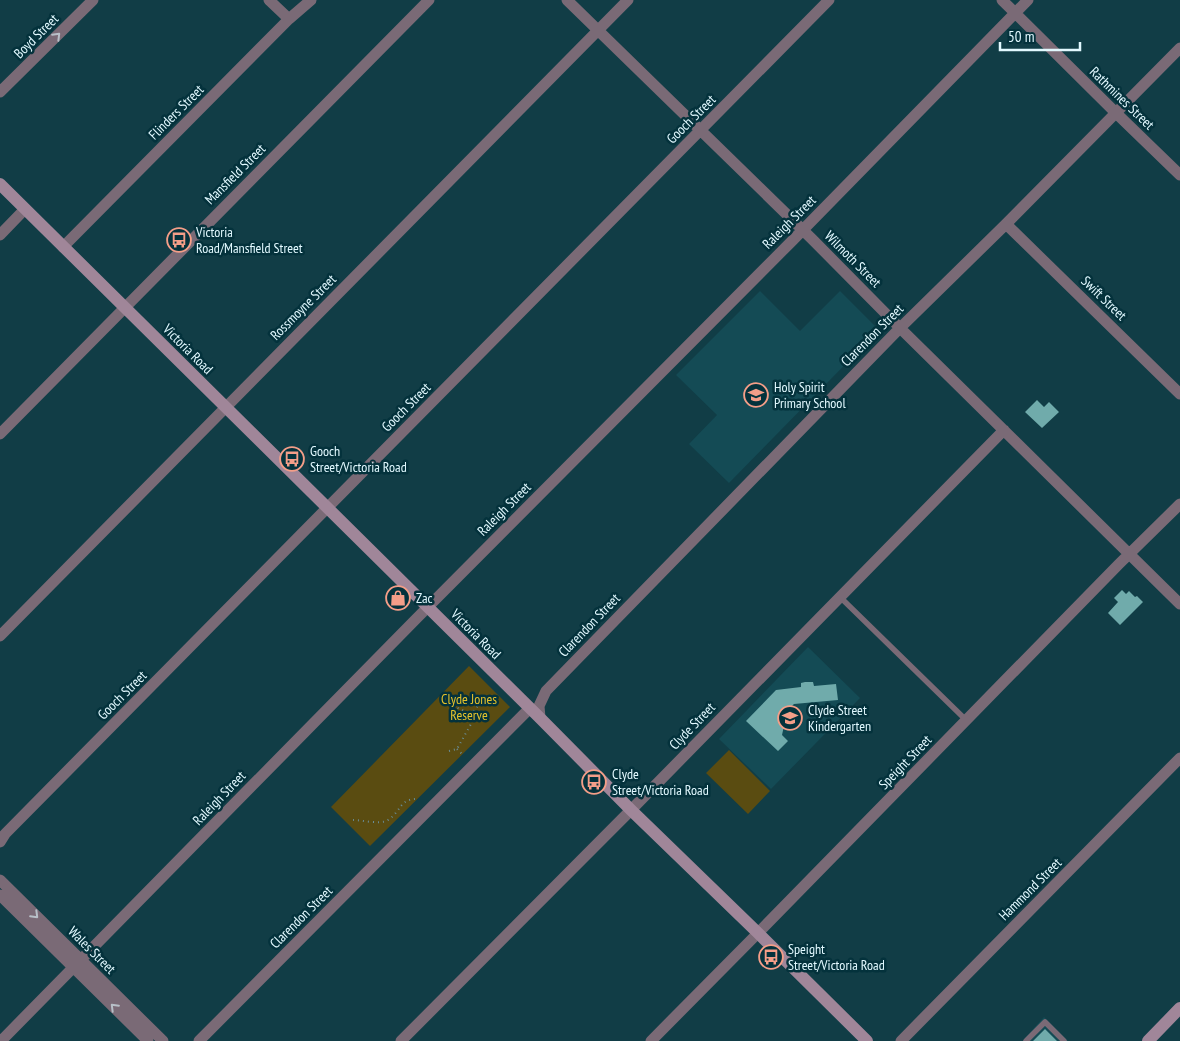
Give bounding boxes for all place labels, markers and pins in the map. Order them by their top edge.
place label: Victoria Road/Mansfield Street [195,223,303,257]
bus stop icon: Victoria Road/Mansfield Street [166,227,192,253]
place label: Holy Spirit Primary School [774,378,846,412]
school or university icon: Holy Spirit Primary School [743,382,769,408]
place label: Gooch Street/Victoria Road [310,442,407,476]
bus stop icon: Gooch Street/Victoria Road [279,446,305,472]
shop icon: Zac [385,585,411,611]
place label: Zac [416,589,433,607]
place label: Clyde Street Kindergarten [808,701,871,735]
school or university icon: Clyde Street Kindergarten [777,705,803,731]
place label: Clyde Street/Victoria Road [612,765,709,799]
bus stop icon: Clyde Street/Victoria Road [581,769,607,795]
place label: Speight Street/Victoria Road [788,940,885,974]
bus stop icon: Speight Street/Victoria Road [758,944,784,970]

